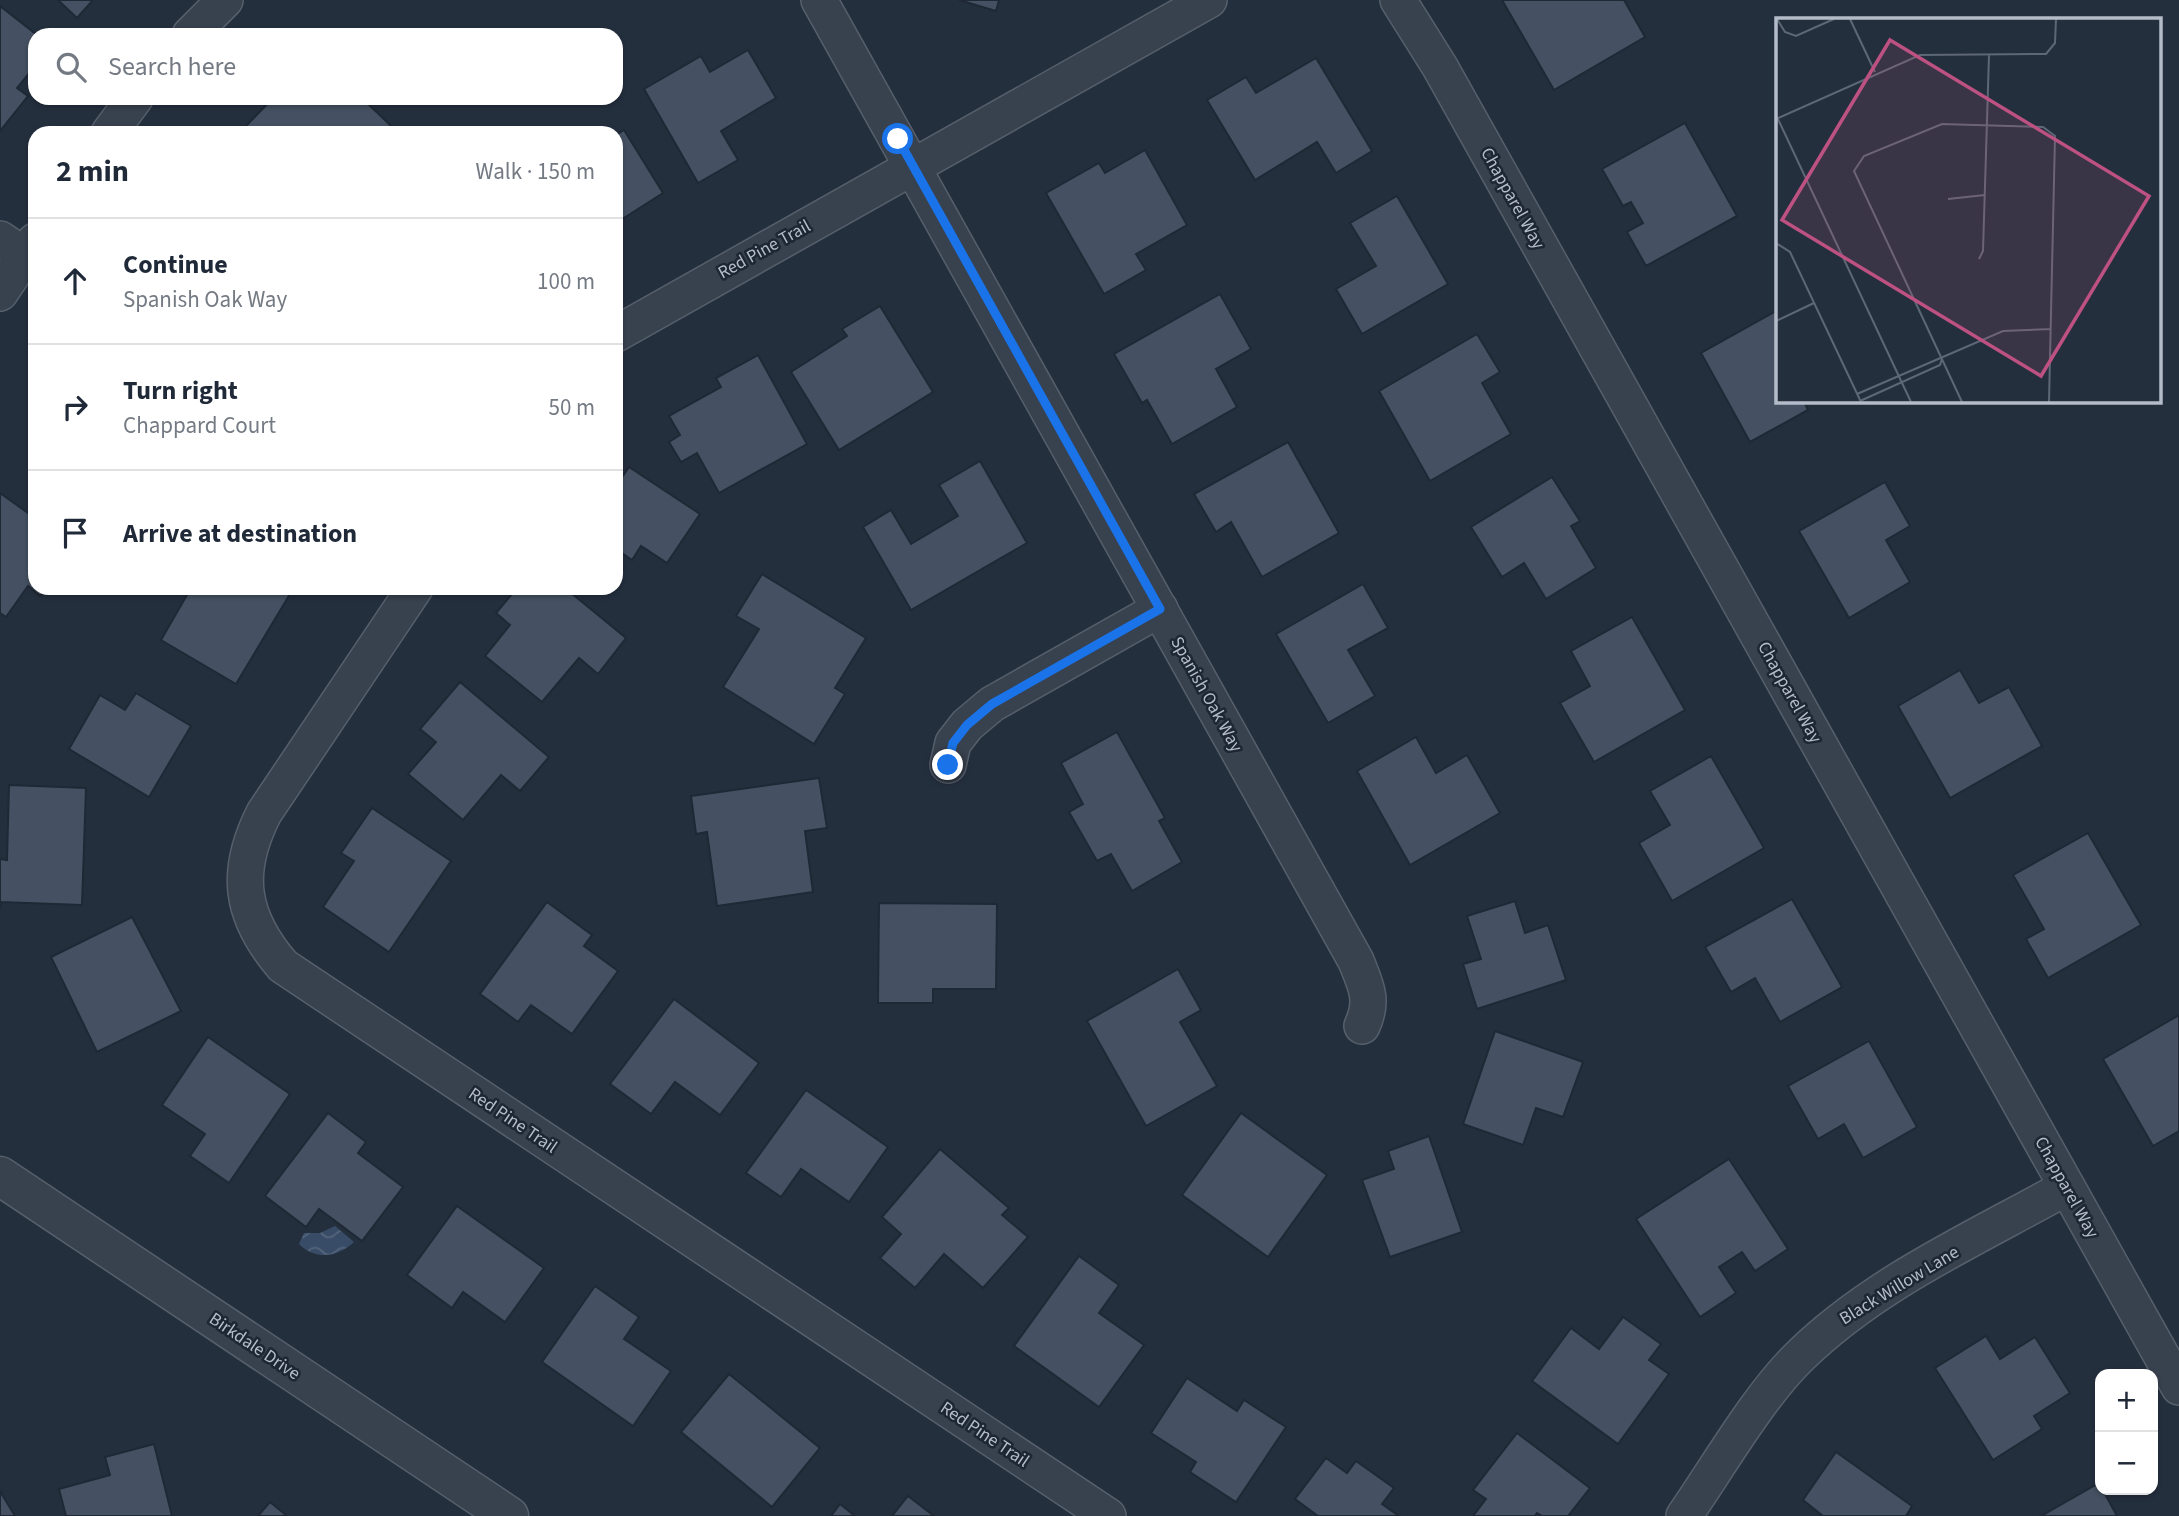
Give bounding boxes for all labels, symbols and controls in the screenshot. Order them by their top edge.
inset map [1776,18,2162,402]
search box [28,28,623,105]
icon: search [52,48,90,86]
text: Search here [108,48,236,85]
route start [882,123,913,154]
street label: Chapparel Way [1474,143,1551,254]
text: 2 min [56,150,129,193]
text: Walk · 150 m [476,155,595,188]
street label: Red Pine Trail [713,214,815,285]
text: Continue [123,246,228,283]
icon: ahead [56,262,94,300]
text: 100 m [537,265,595,298]
text: Spanish Oak Way [123,283,287,316]
text: Turn right [123,372,238,409]
icon: right [56,388,94,426]
text: 50 m [548,391,595,424]
text: Chappard Court [123,409,276,442]
icon: arrive [56,514,94,552]
text: Arrive at destination [123,515,357,552]
street label: Spanish Oak Way [1164,632,1249,757]
street label: Chapparel Way [1751,637,1828,748]
route end [932,749,963,780]
street label: Red Pine Trail [463,1081,562,1159]
street label: Chapparel Way [2028,1132,2105,1243]
street label: Black Willow Lane [1835,1240,1964,1331]
street label: Birkdale Drive [204,1307,305,1386]
map controls [2095,1369,2158,1495]
button: + [2095,1369,2158,1432]
street label: Red Pine Trail [935,1395,1034,1473]
button: − [2095,1432,2158,1495]

